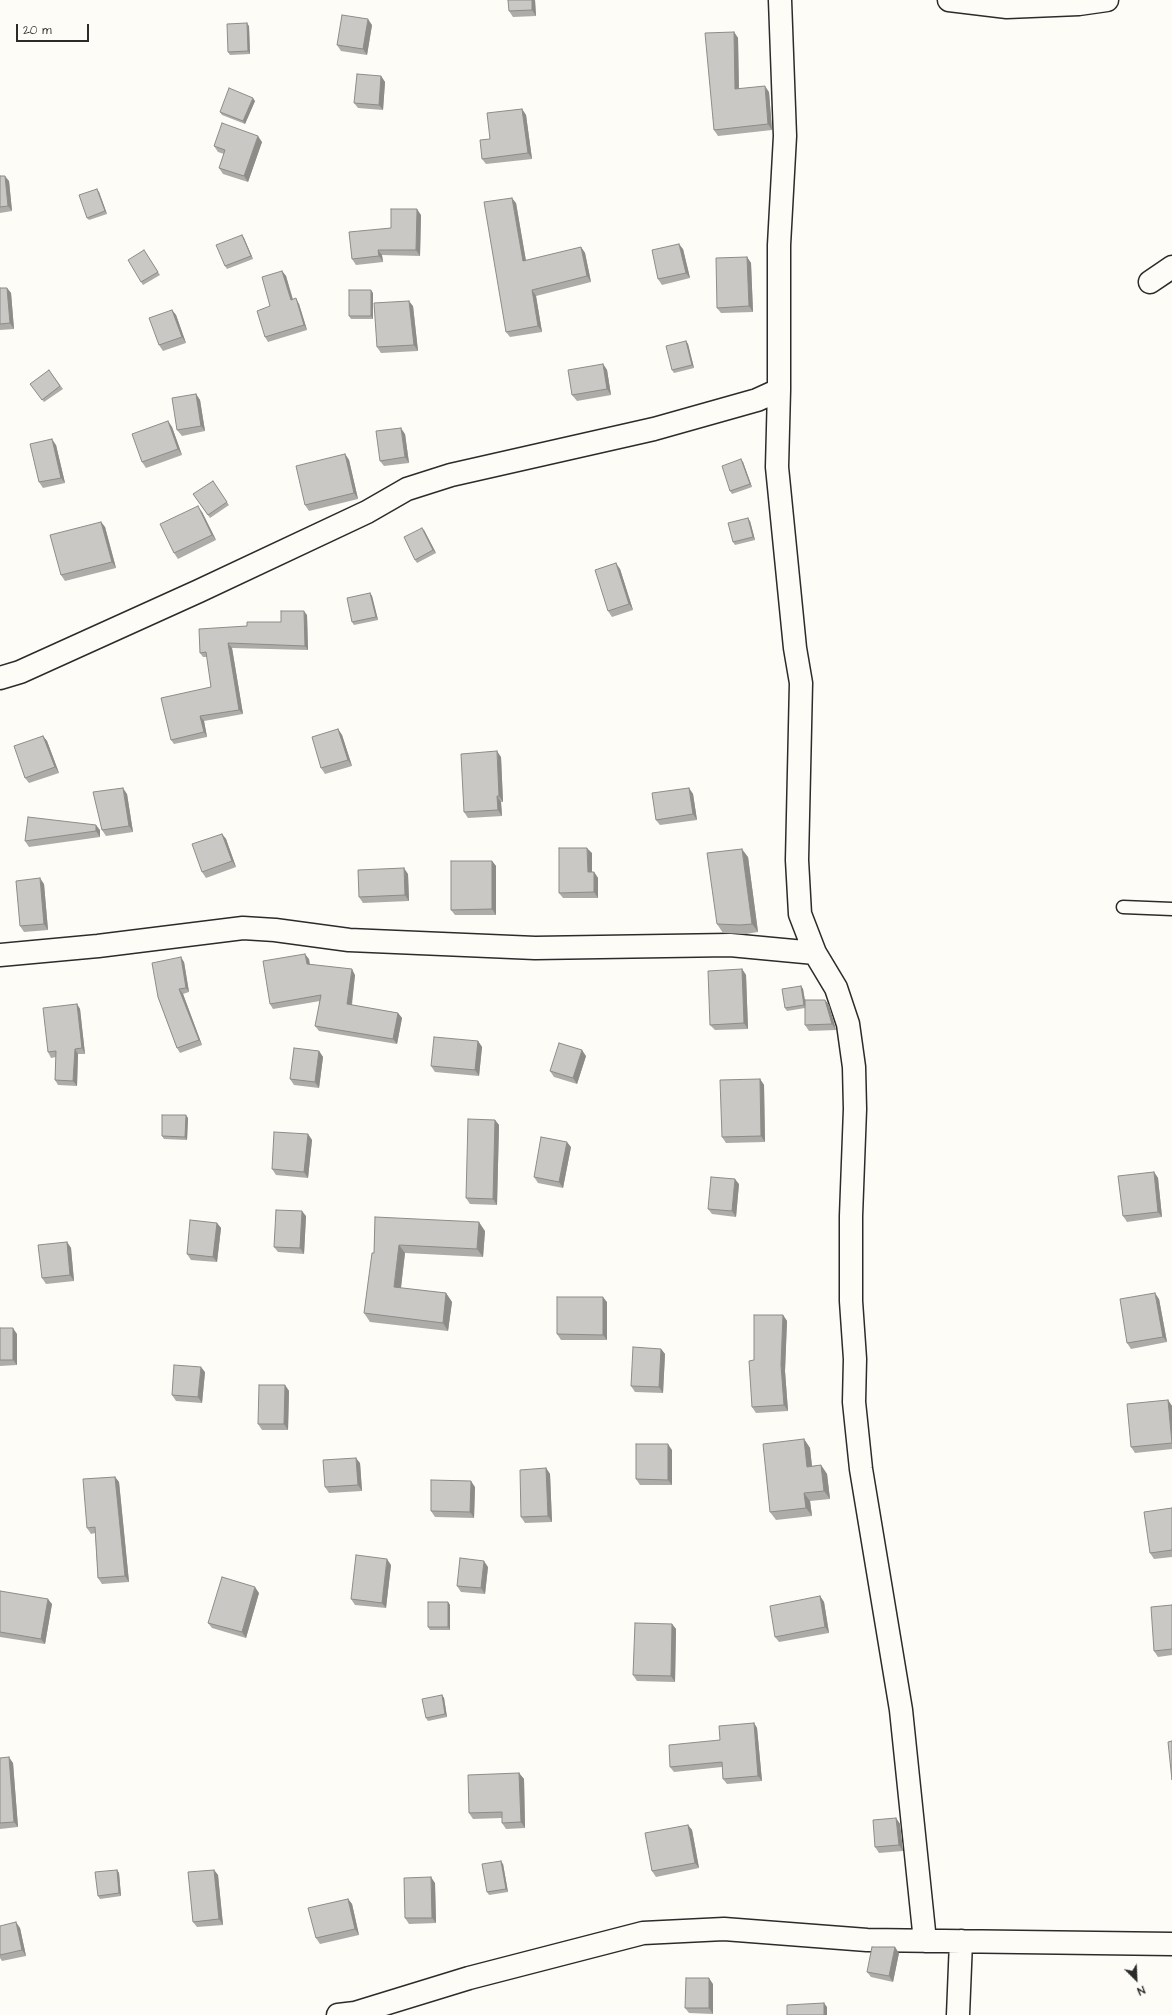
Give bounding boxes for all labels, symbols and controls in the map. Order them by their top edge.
scale bar [18,16,91,42]
text: 20 m [23,22,52,39]
north arrow [1116,1959,1156,1999]
text: N [1135,1982,1147,1999]

